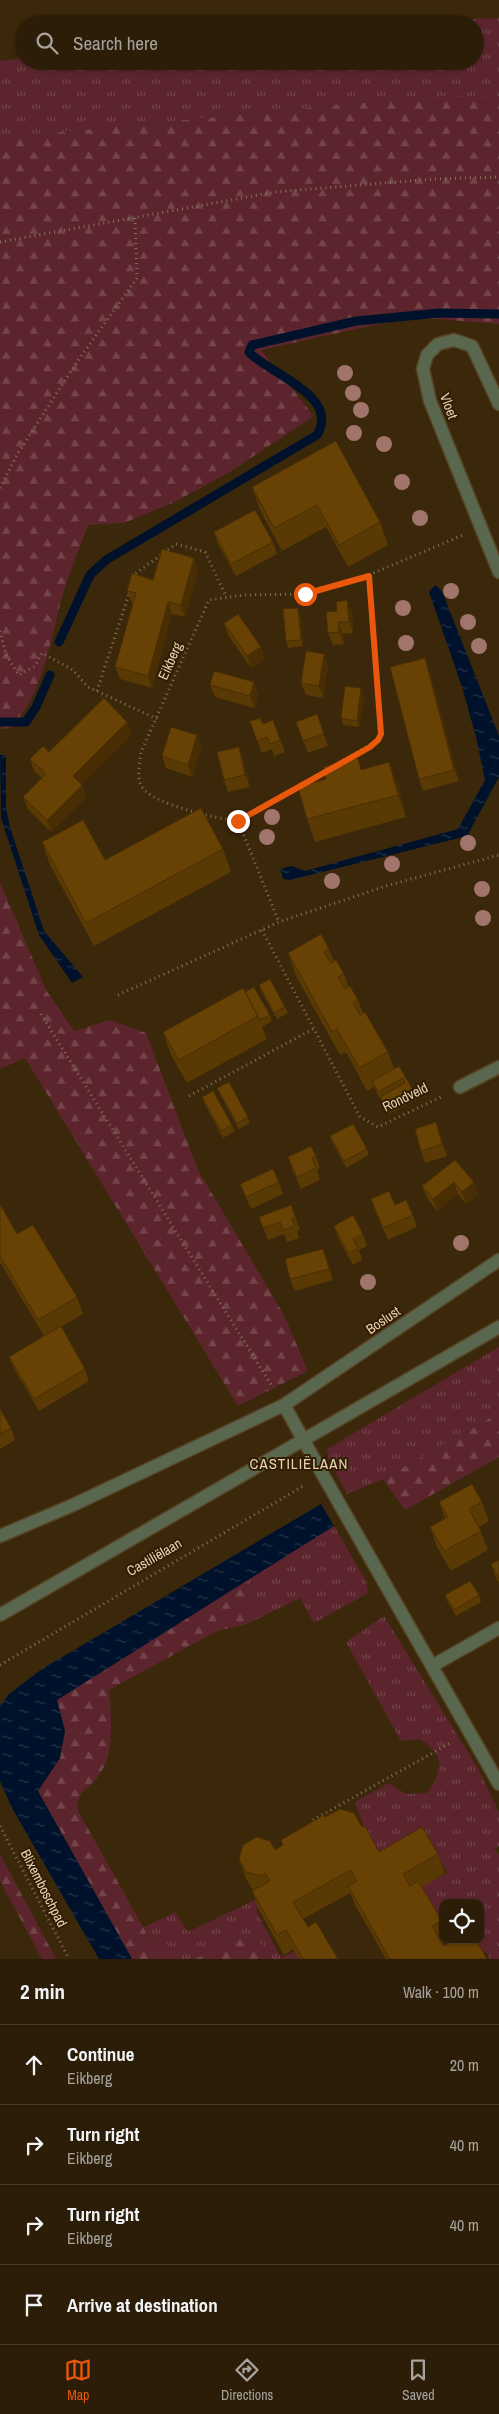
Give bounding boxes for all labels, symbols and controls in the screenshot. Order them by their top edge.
search box [15,15,484,70]
icon: search [33,29,61,57]
text: Search here [73,30,158,56]
street label: Vloet [436,391,462,421]
route start [294,583,317,606]
street label: Eikberg [154,639,187,683]
route end [227,810,250,833]
street label: Rondveld [379,1078,431,1116]
street label: Boslust [362,1302,404,1338]
district label: CASTILIËLAAN [250,1453,348,1474]
street label: Castiliëlaan [123,1534,185,1580]
street label: Blixemboschpad [17,1846,71,1930]
map controls [439,1899,484,1944]
button: locate [439,1899,484,1944]
text: 2 min [20,1977,65,2006]
text: Walk · 100 m [403,1981,479,2003]
text: Continue [67,2041,135,2067]
icon: ahead [20,2051,48,2079]
text: 20 m [450,2054,479,2076]
text: Eikberg [67,2067,112,2089]
text: Turn right [67,2121,139,2147]
icon: right [20,2131,48,2159]
text: 40 m [450,2134,479,2156]
text: Eikberg [67,2147,112,2169]
text: Turn right [67,2201,139,2227]
icon: right [20,2211,48,2239]
text: 40 m [450,2214,479,2236]
text: Eikberg [67,2227,112,2249]
icon: arrive [20,2291,48,2319]
text: Arrive at destination [67,2292,218,2318]
tab: Map [64,2356,92,2404]
tab: Directions [221,2356,273,2404]
tab: Saved [402,2356,435,2404]

